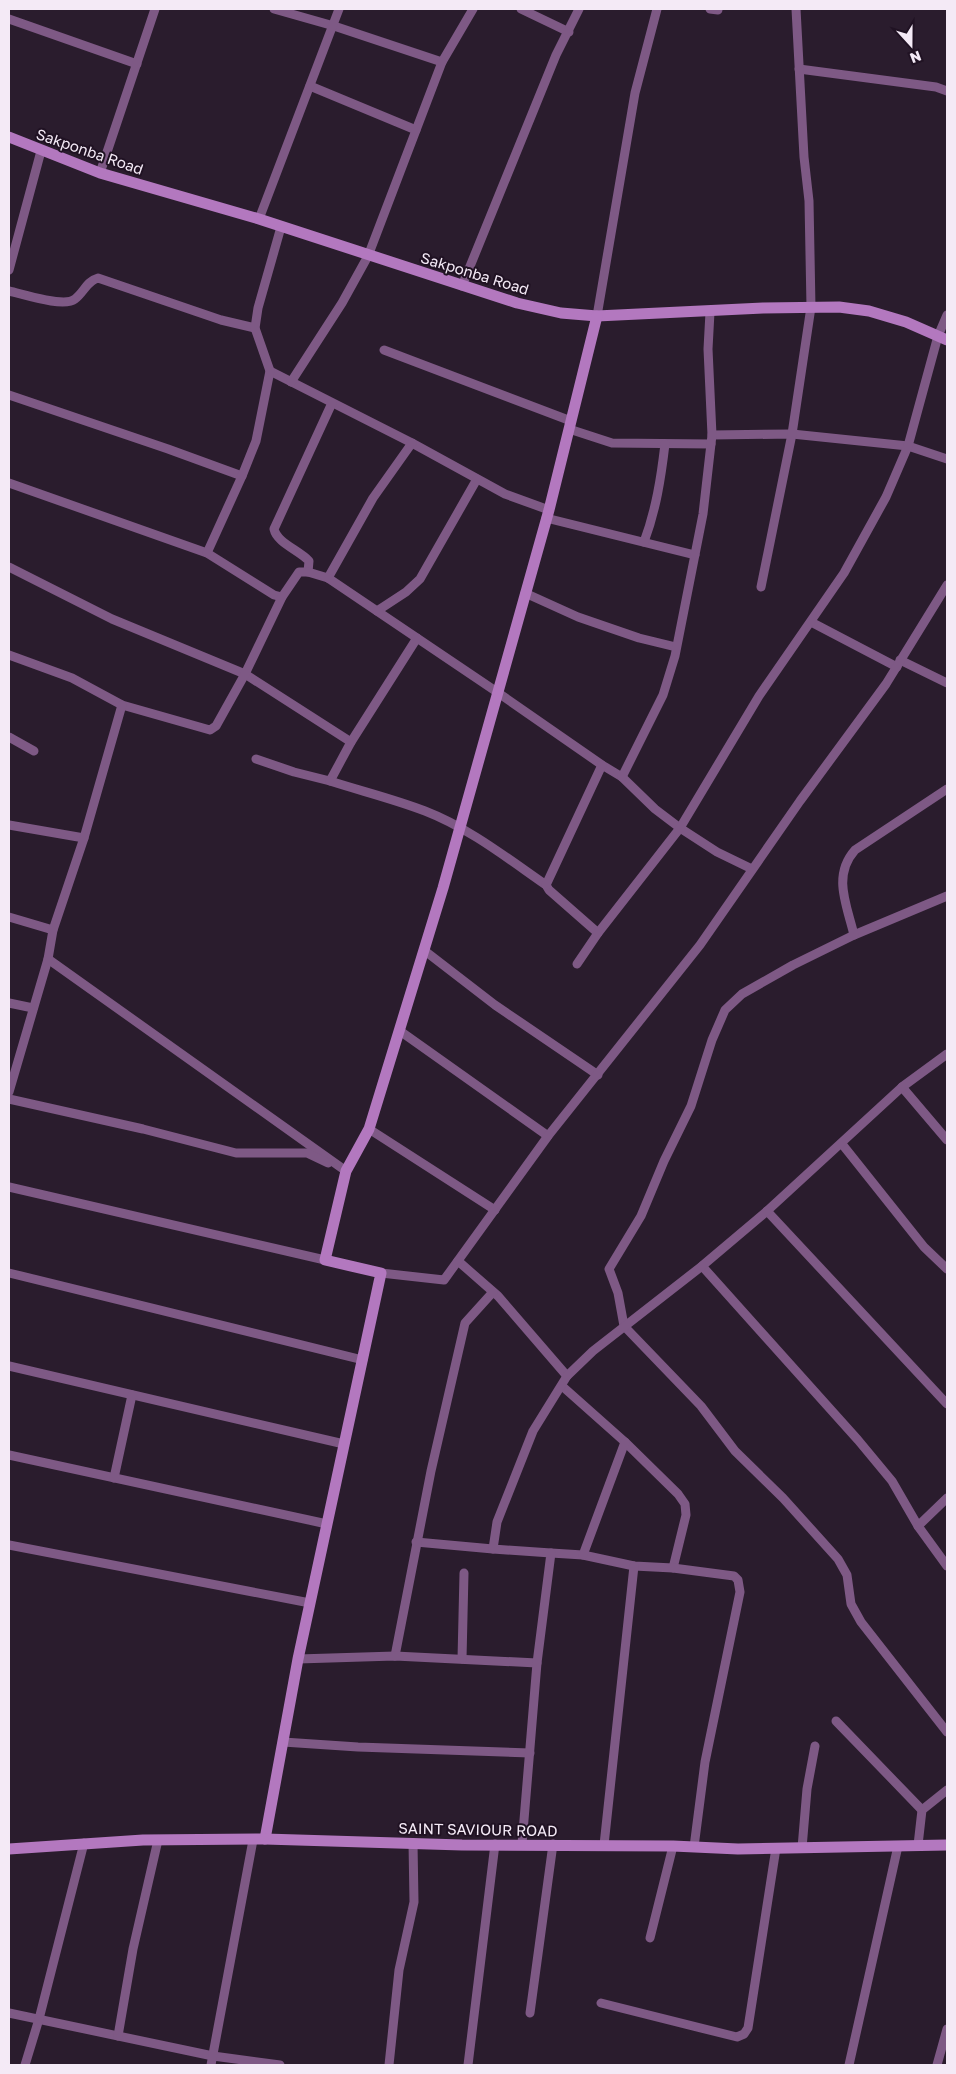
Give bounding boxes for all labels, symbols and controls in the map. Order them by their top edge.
north arrow [886,20,936,70]
text: N [908,48,924,67]
street label: Sakponba Road [34,124,146,178]
street label: Sakponba Road [419,248,531,298]
street label: SAINT SAVIOUR ROAD [398,1819,558,1839]

